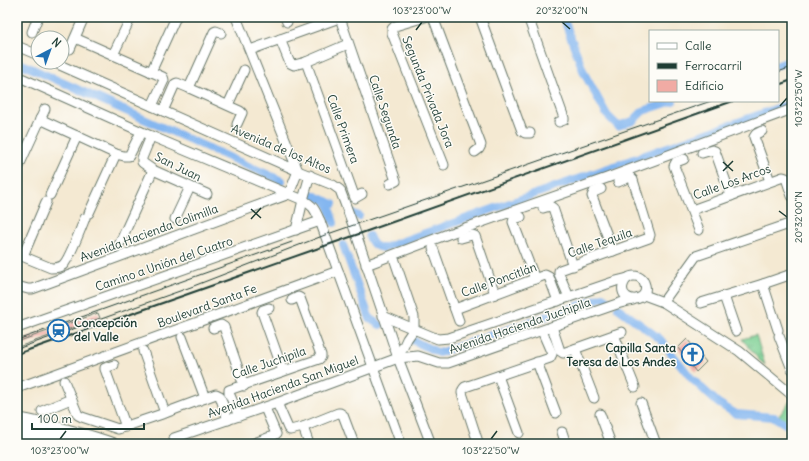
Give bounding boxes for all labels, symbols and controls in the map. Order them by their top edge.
text: 103°23'00"W [393,4,451,17]
text: 20°32'00"N [536,4,588,17]
north arrow [30,30,70,70]
legend [649,30,779,102]
street label: Segunda Privada Jora [399,34,458,150]
text: N [49,35,64,50]
text: Calle [685,38,712,53]
text: Ferrocarril [685,58,742,73]
text: 103°22'50"W [792,69,805,127]
street label: Calle Segunda [366,73,405,151]
text: Edificio [685,78,724,93]
street label: Calle Primera [324,92,363,166]
street label: Avenida de los Altos [229,121,333,176]
street label: San Juan [152,149,204,184]
street label: Calle Los Arcos [691,161,773,203]
text: 20°32'00"N [792,191,805,243]
street label: Avenida Hacienda Colimilla [78,200,220,265]
street label: Calle Tequila [566,224,634,261]
street label: Camino a Unión del Cuatro [93,233,235,294]
street label: Calle Poncitlán [459,259,539,300]
street label: Boulevard Santa Fe [155,281,259,330]
street label: Avenida Hacienda Juchipila [447,294,593,357]
place label: Concepción del Valle [74,315,137,344]
station icon: Concepción del Valle [46,317,72,343]
place label: Capilla Santa Teresa de Los Andes [567,340,677,369]
church icon: Capilla Santa Teresa de Los Andes [679,342,705,368]
street label: Calle Juchipila [230,343,308,382]
street label: Avenida Hacienda San Miguel [205,352,360,421]
scale bar [32,405,144,431]
text: 100 m [38,411,72,426]
text: 103°23'00"W [31,444,89,457]
text: 103°22'50"W [462,444,520,457]

